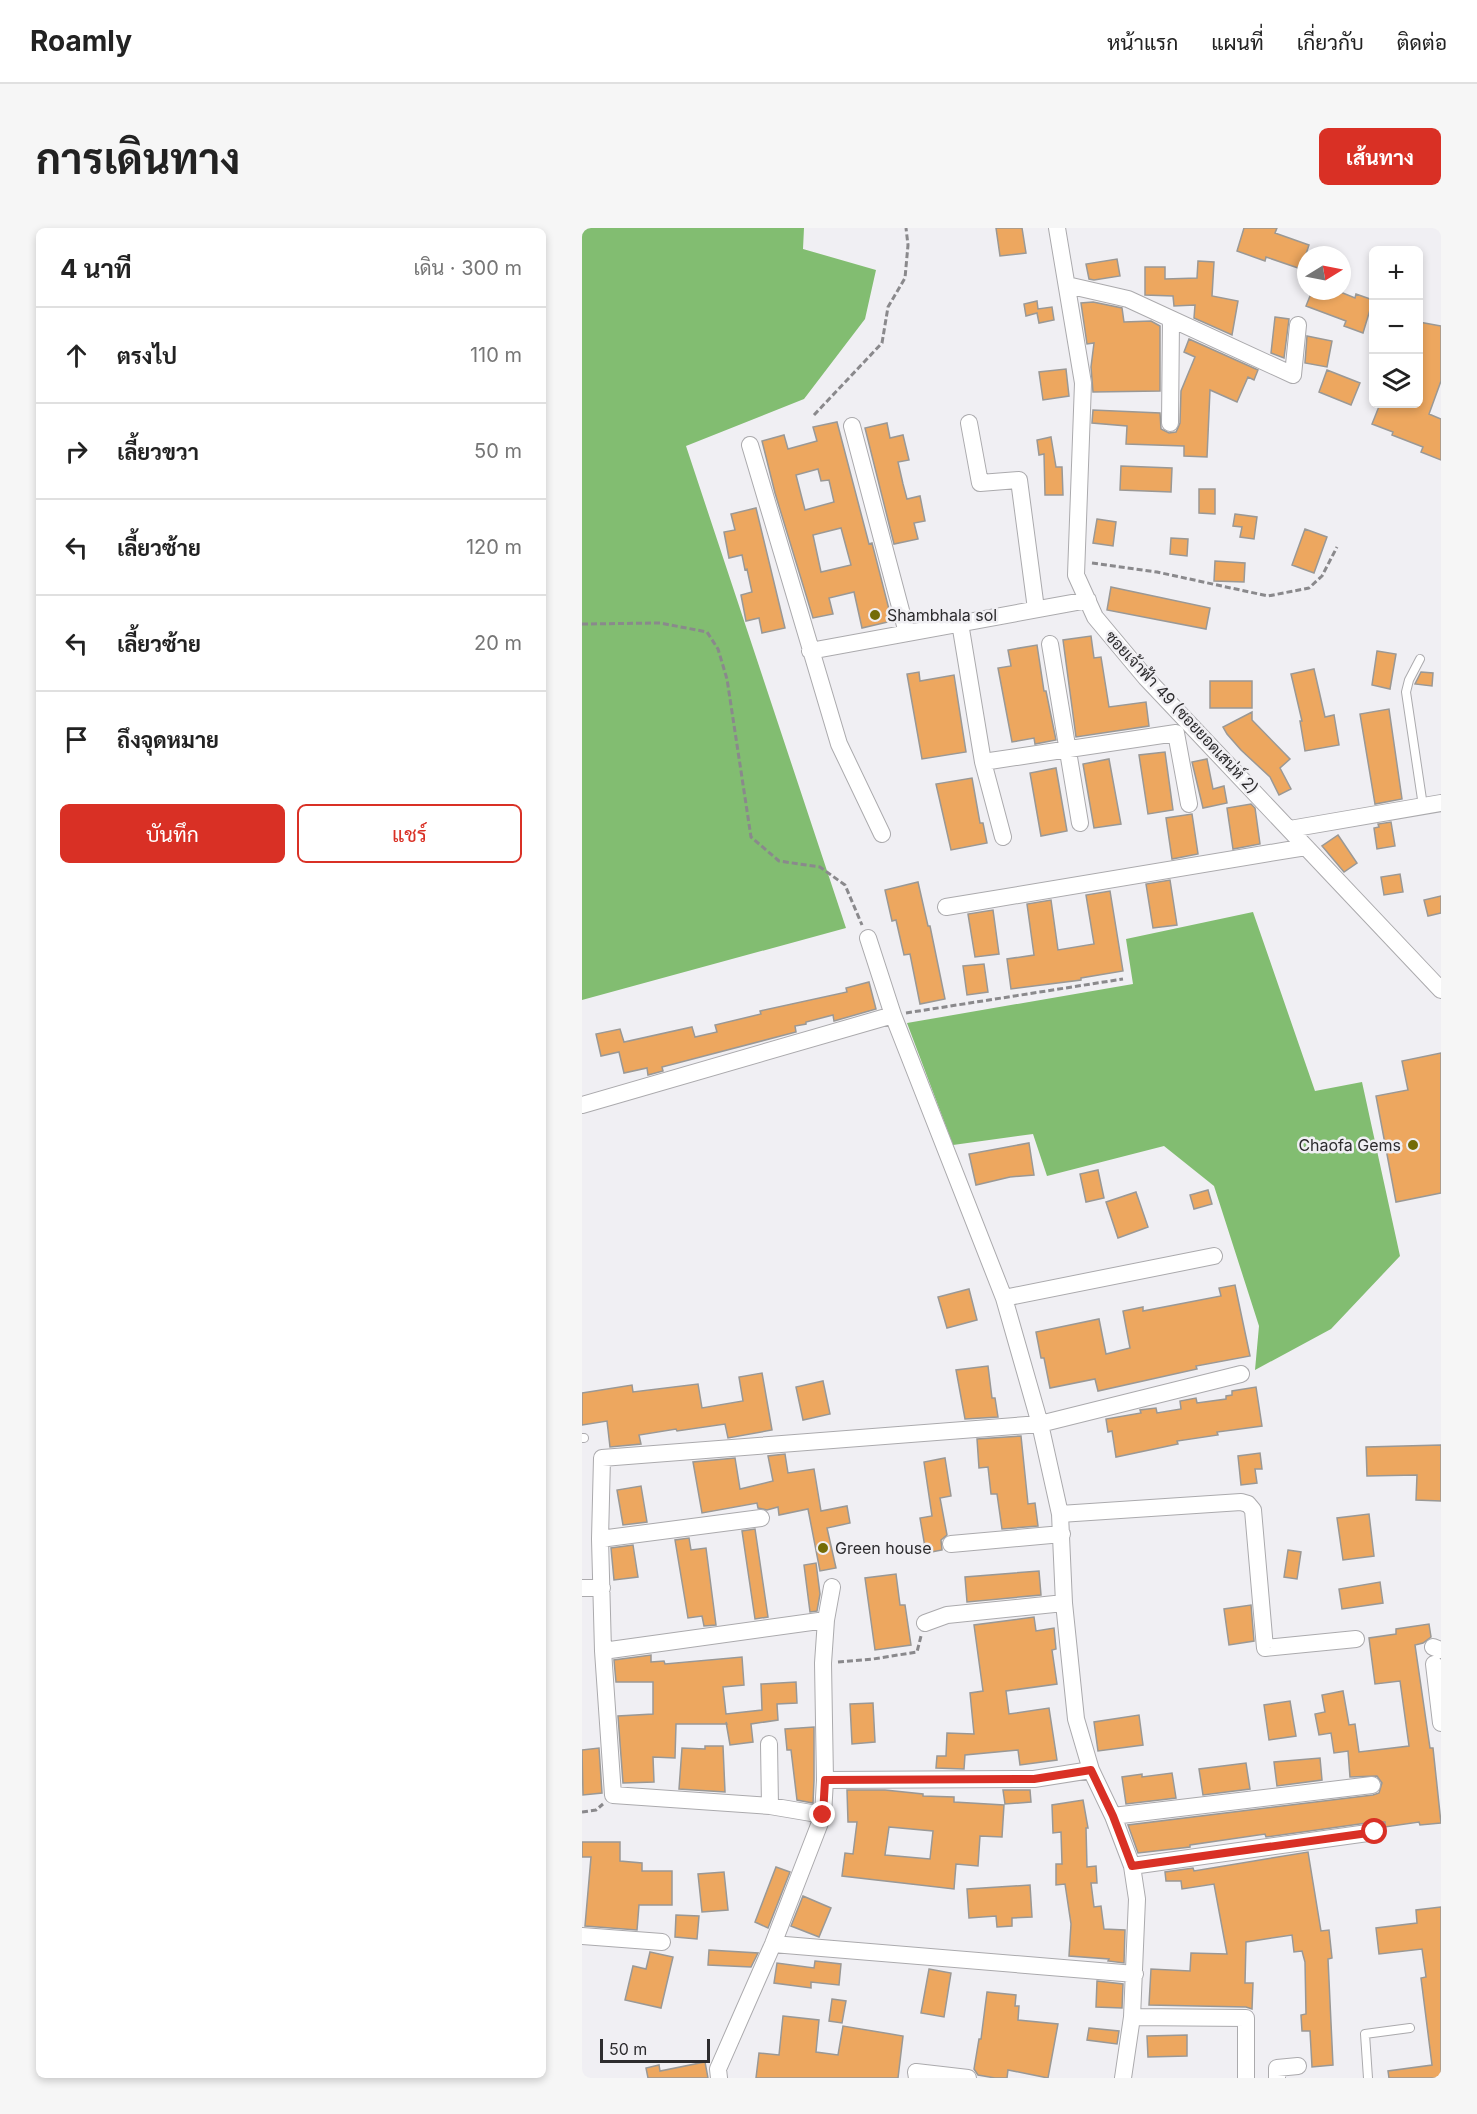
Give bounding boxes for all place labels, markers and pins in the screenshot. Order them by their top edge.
place label: Shambhala sol [887,605,997,625]
marker: Shambhala sol [868,608,882,622]
place label: Chaofa Gems [1298,1135,1401,1155]
marker: Chaofa Gems [1406,1138,1420,1152]
place label: Green house [835,1538,932,1558]
marker: Green house [816,1541,830,1555]

